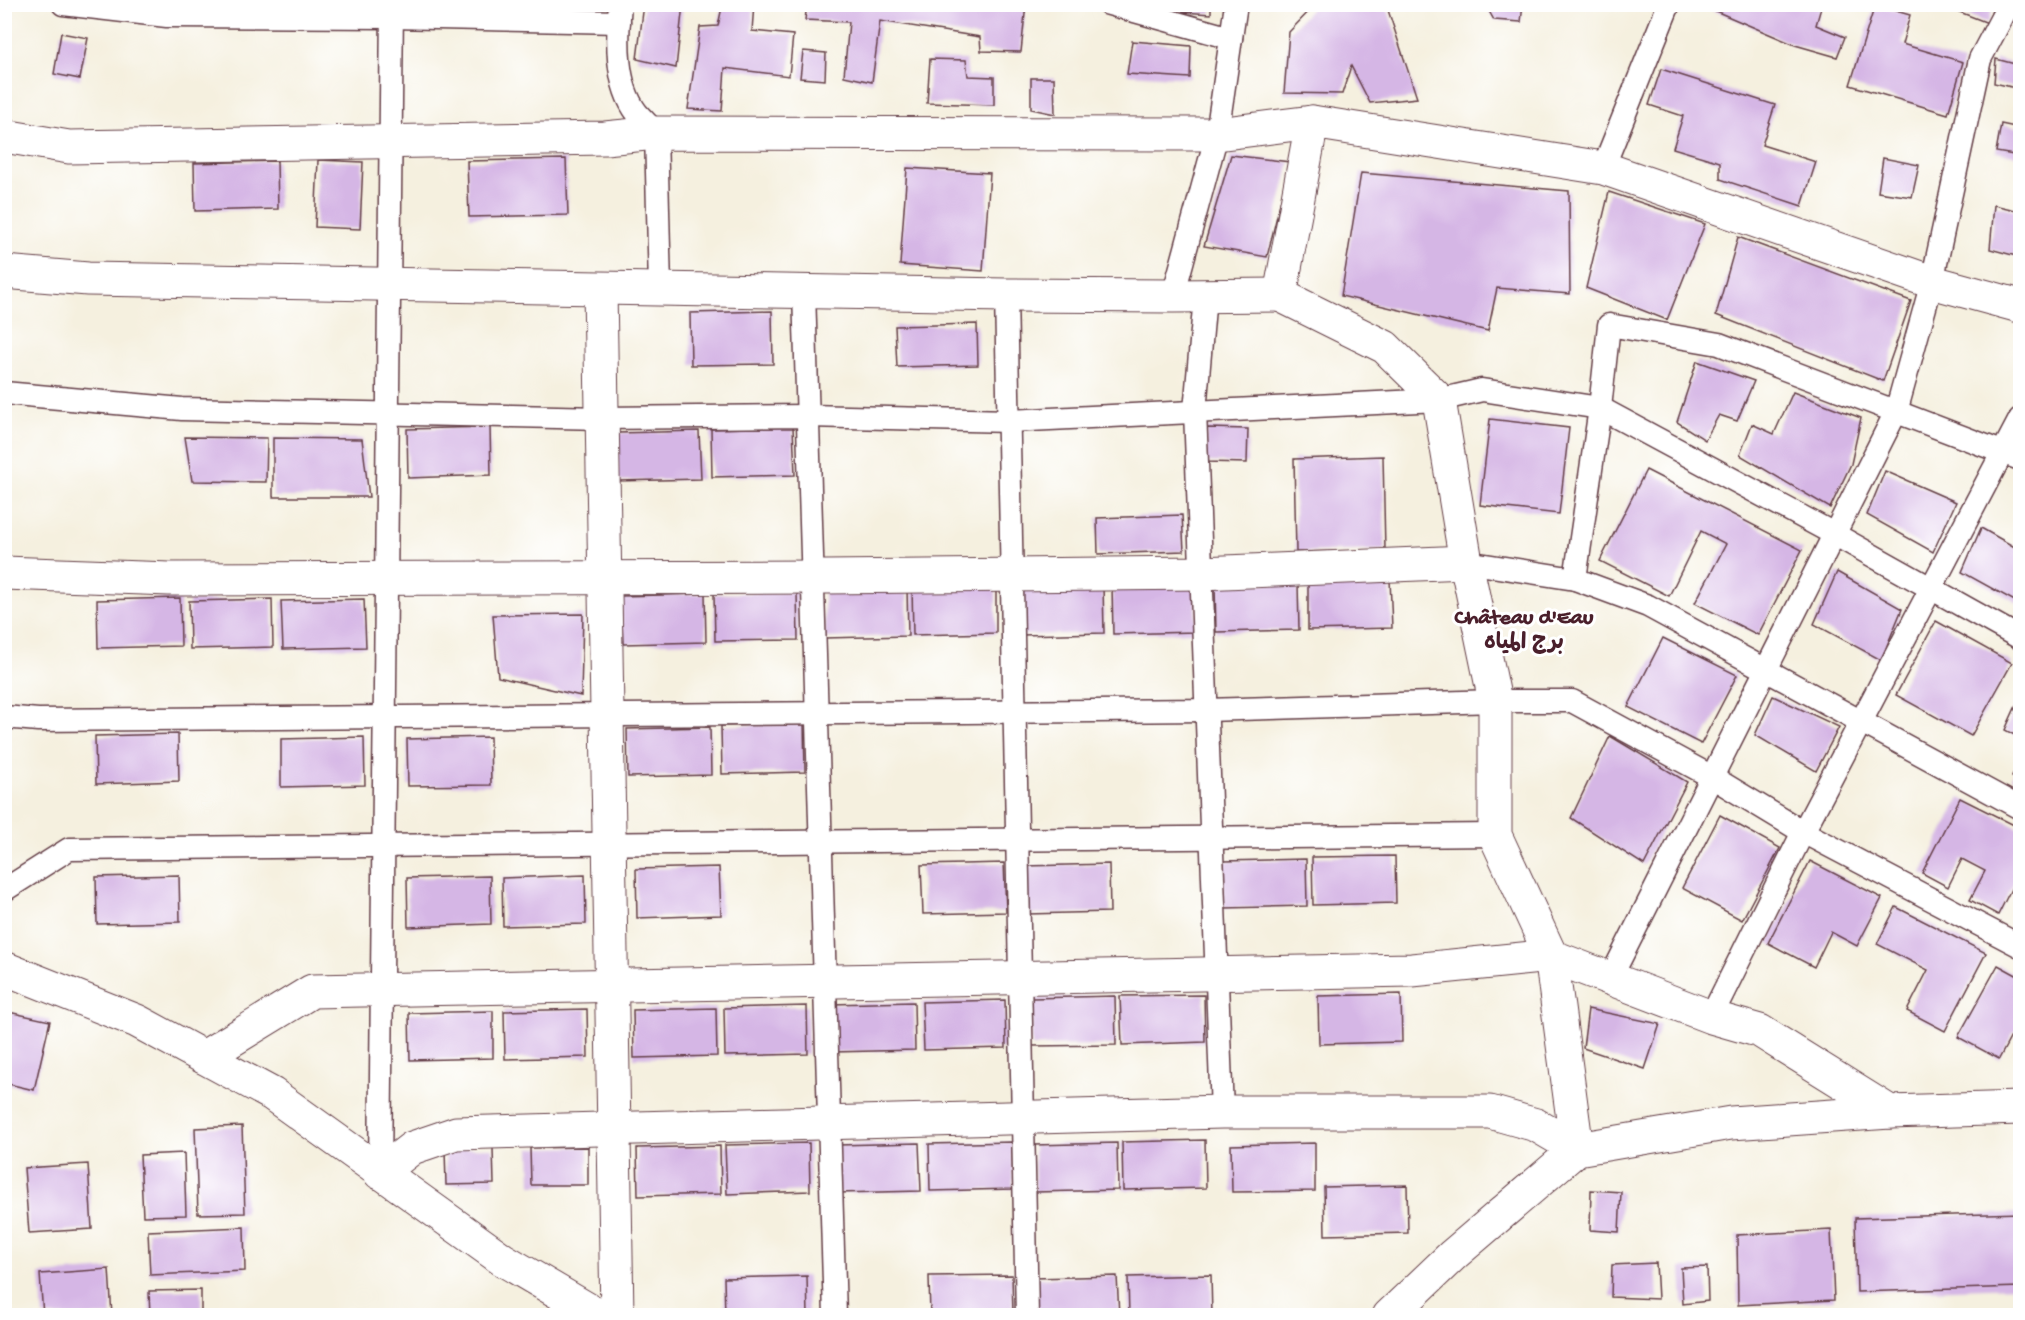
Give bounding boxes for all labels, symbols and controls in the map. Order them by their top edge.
district label: Château d'Eau برج المياه [1454,606,1594,657]

